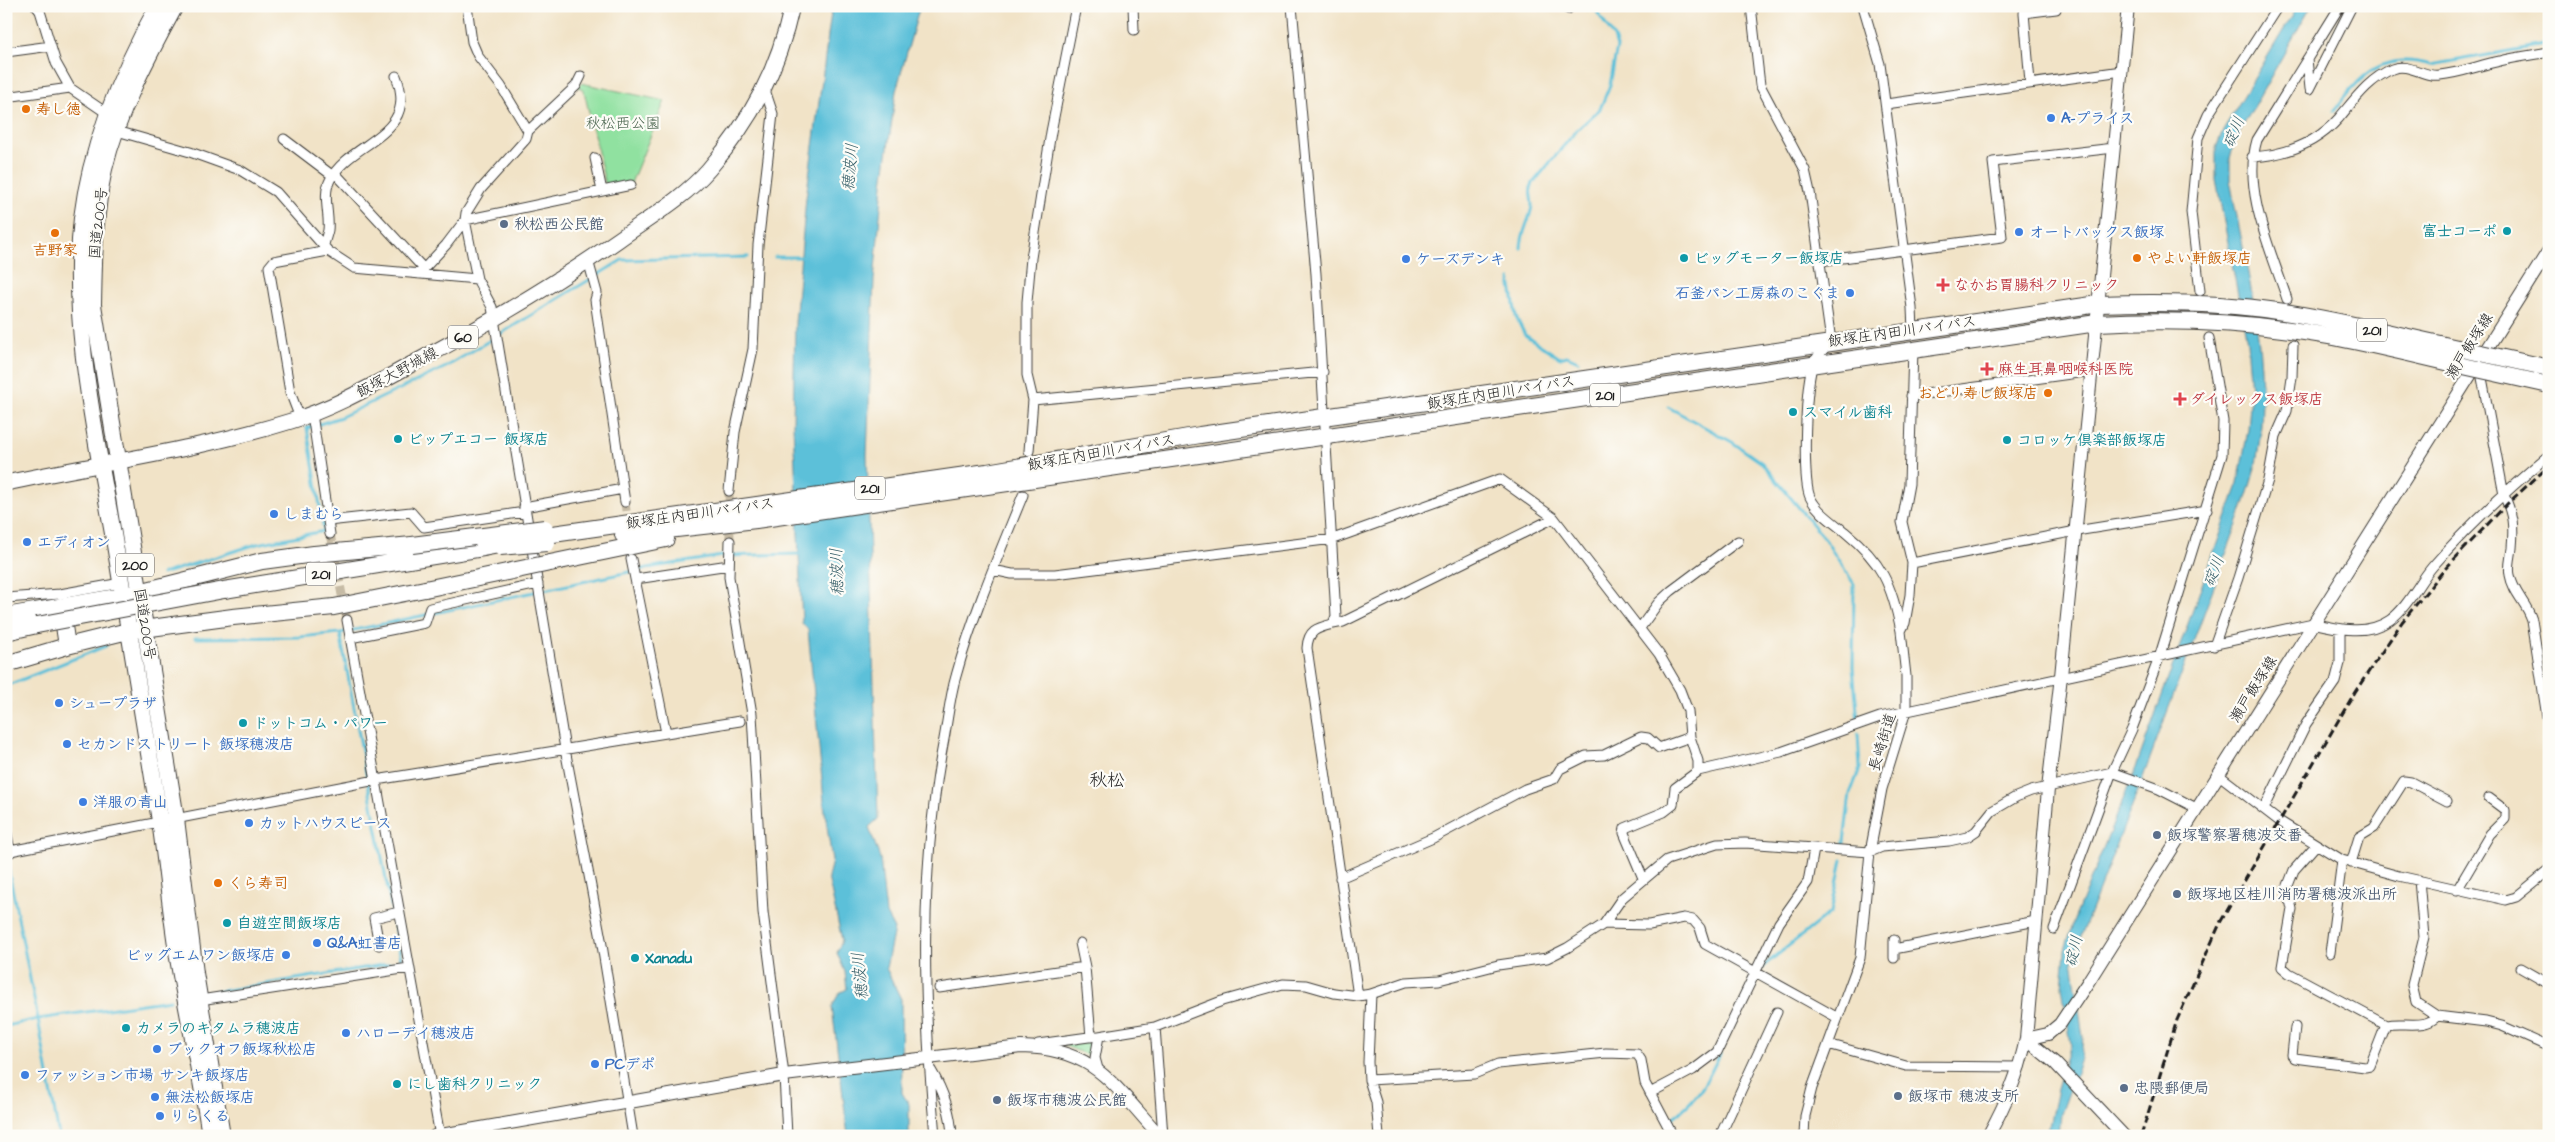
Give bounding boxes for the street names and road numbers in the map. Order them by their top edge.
street label: 国道200号 [84,186,113,260]
street label: 瀬戸飯塚線 [2441,309,2498,384]
street label: 飯塚庄内田川バイパス [1826,311,1978,352]
road number: 201 [2357,318,2387,342]
road number: 60 [448,326,478,348]
street label: 飯塚大野城線 [353,342,442,403]
street label: 飯塚庄内田川バイパス [1426,370,1577,415]
road number: 201 [1590,384,1620,406]
street label: 飯塚庄内田川バイパス [1026,429,1177,476]
road number: 201 [855,476,885,499]
street label: 飯塚庄内田川バイパス [624,493,776,534]
road number: 200 [116,554,154,576]
road number: 201 [306,562,336,586]
street label: 国道200号 [128,587,161,662]
street label: 瀬戸飯塚線 [2225,652,2282,727]
street label: 長崎街道 [1864,710,1901,774]

